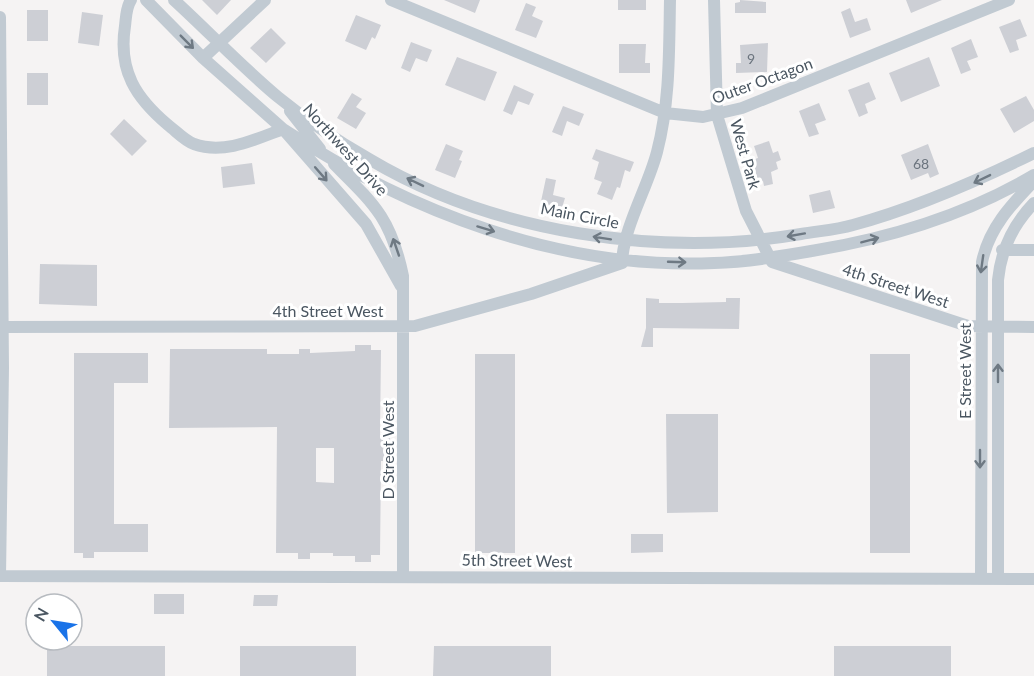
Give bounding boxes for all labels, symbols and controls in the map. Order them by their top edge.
one-way arrow [179,34,194,49]
house number: 9 [747,50,755,67]
street label: Outer Octagon [709,53,815,107]
street label: Northwest Drive [300,99,392,199]
street label: West Park [727,117,765,192]
house number: 68 [913,155,929,172]
one-way arrow [314,167,328,182]
one-way arrow [973,173,991,185]
one-way arrow [407,176,425,188]
street label: Main Circle [539,198,621,232]
one-way arrow [476,224,495,235]
one-way arrow [786,230,806,241]
one-way arrow [592,232,612,243]
one-way arrow [861,234,880,245]
one-way arrow [389,238,400,257]
one-way arrow [977,254,988,274]
one-way arrow [667,257,687,268]
street label: 4th Street West [840,259,952,311]
street label: 4th Street West [273,301,384,320]
street label: E Street West [955,323,974,419]
one-way arrow [992,364,1004,384]
street label: D Street West [378,400,397,500]
one-way arrow [974,449,986,469]
street label: 5th Street West [461,550,573,570]
north arrow [24,592,84,652]
text: N [29,604,52,624]

